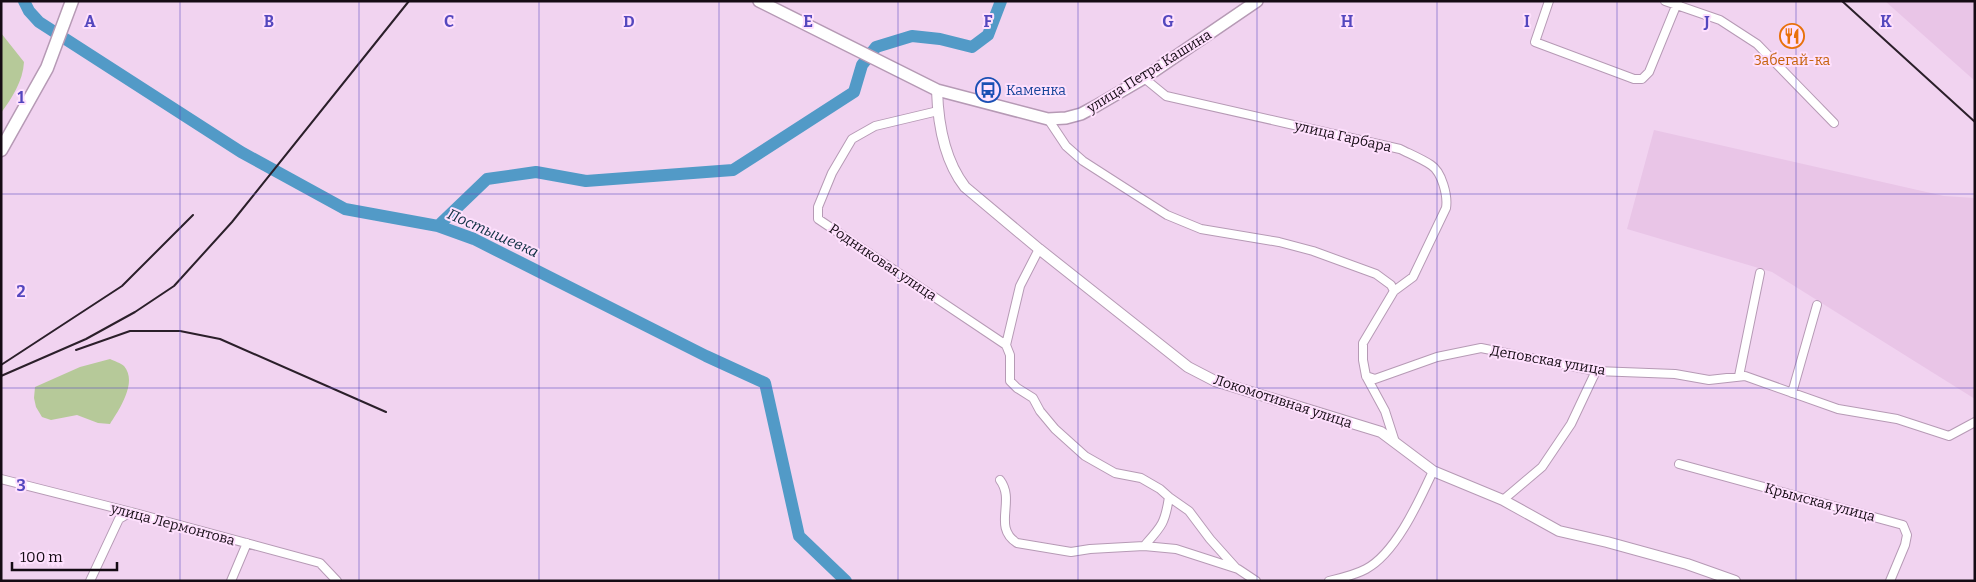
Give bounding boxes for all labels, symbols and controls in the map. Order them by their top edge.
text: A [84,12,96,31]
text: B [264,12,274,31]
text: C [444,12,454,31]
text: D [623,12,635,31]
text: E [803,12,813,31]
text: F [984,12,993,31]
text: G [1162,12,1174,31]
text: H [1341,12,1354,31]
text: I [1524,12,1530,31]
text: J [1703,12,1710,31]
text: K [1880,12,1892,31]
restaurant icon: Забегай-ка [1779,23,1805,49]
street label: улица Петра Кашина [1083,26,1215,117]
place label: Забегай-ка [1754,52,1831,69]
bus stop icon: Каменка [975,77,1001,103]
place label: Каменка [1006,82,1066,99]
text: 1 [18,88,25,107]
street label: улица Гарбара [1292,117,1393,156]
water label: Постышевка [445,205,541,261]
street label: Родниковая улица [826,220,940,305]
text: 2 [16,282,26,301]
street label: Деповская улица [1489,342,1607,379]
street label: Локомотивная улица [1211,371,1355,432]
text: 3 [16,476,26,495]
street label: Крымская улица [1763,480,1877,526]
street label: улица Лермонтова [108,499,237,549]
scale bar [12,540,118,572]
text: 100 m [20,548,63,566]

